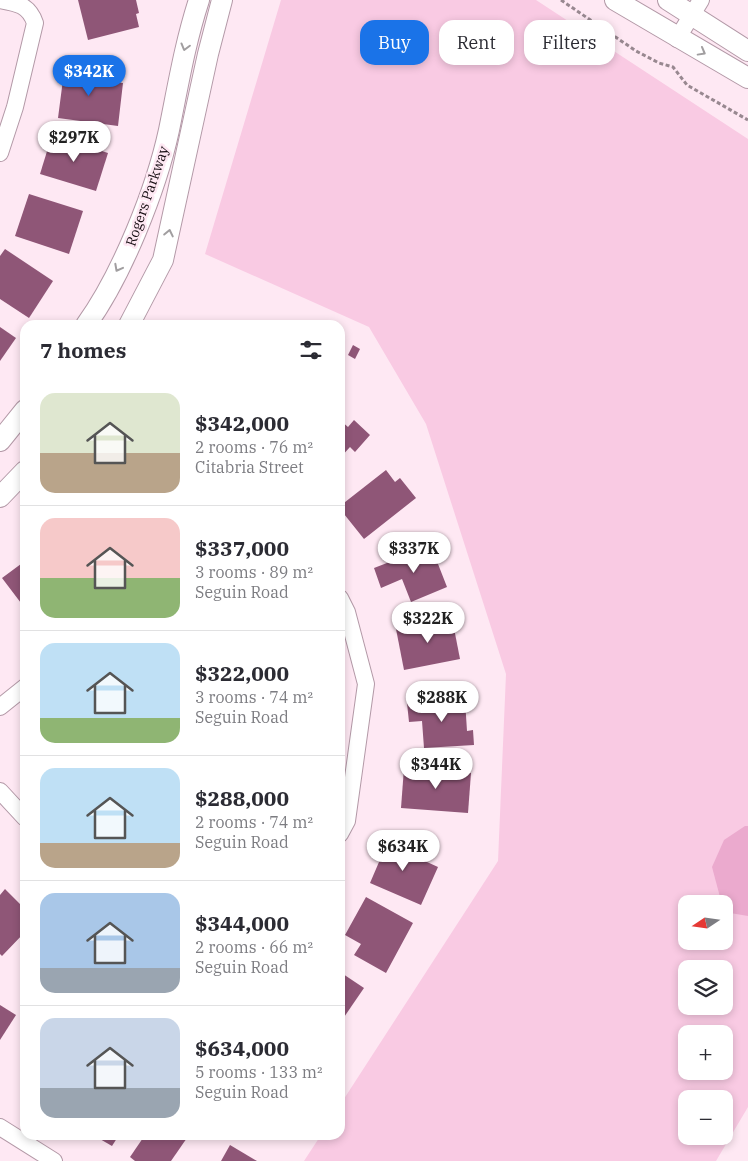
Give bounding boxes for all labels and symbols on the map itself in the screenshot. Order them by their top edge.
one-way arrow [180,42,191,51]
one-way arrow [696,46,705,56]
pin: $342K [54,54,124,97]
pin: $297K [39,120,109,163]
street label: Rogers Parkway [121,143,173,248]
one-way arrow [163,228,174,237]
one-way arrow [114,263,124,272]
pin: $337K [379,532,449,574]
pin: $322K [393,602,463,644]
pin: $288K [407,680,477,723]
pin: $344K [401,748,471,790]
pin: $634K [368,830,438,872]
north arrow [678,895,732,950]

